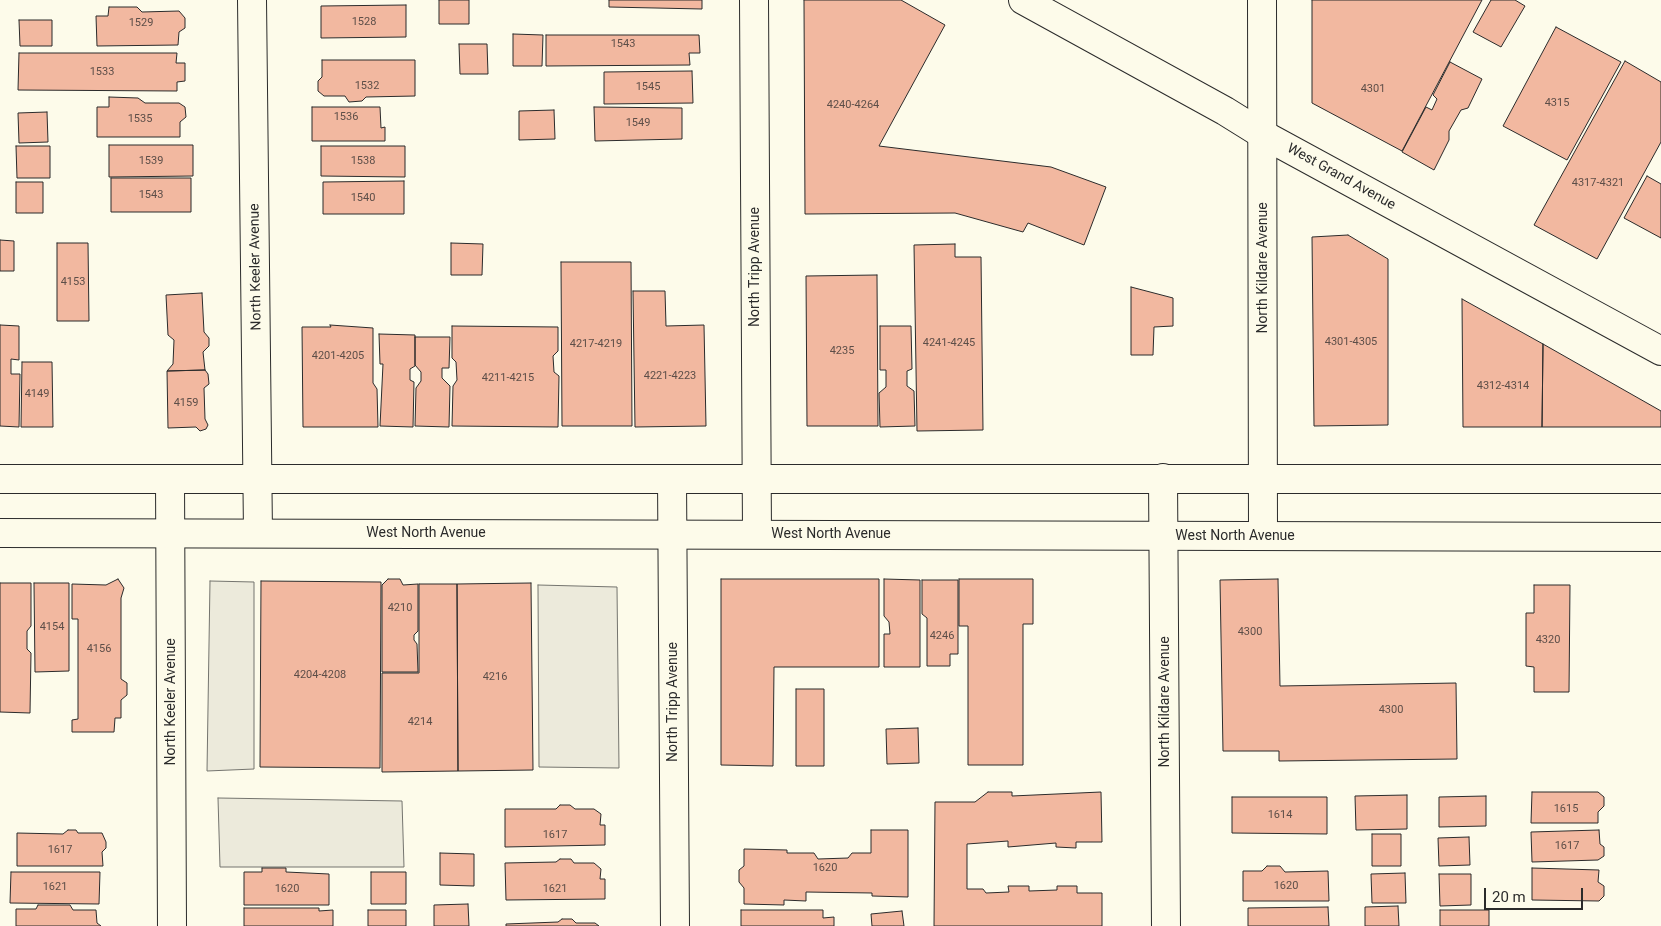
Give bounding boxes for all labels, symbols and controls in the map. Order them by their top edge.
house number: 1528 [352,15,376,29]
house number: 1529 [129,16,153,30]
house number: 1543 [611,37,635,51]
house number: 1533 [90,65,114,79]
house number: 1532 [355,79,379,93]
house number: 1545 [636,80,660,94]
house number: 4301 [1361,82,1385,96]
house number: 4315 [1545,96,1569,110]
house number: 4240-4264 [827,98,879,112]
house number: 1536 [334,110,358,124]
house number: 1535 [128,112,152,126]
house number: 1549 [626,116,650,130]
street label: West Grand Avenue [1284,140,1398,214]
house number: 1539 [139,154,163,168]
house number: 1538 [351,154,375,168]
house number: 4317-4321 [1572,176,1624,190]
house number: 1543 [139,188,163,202]
house number: 1540 [351,191,375,205]
street label: North Kildare Avenue [1255,202,1271,334]
street label: North Keeler Avenue [246,203,266,331]
street label: North Tripp Avenue [747,207,763,327]
house number: 4153 [61,275,85,289]
house number: 4301-4305 [1325,335,1377,349]
house number: 4241-4245 [923,336,975,350]
house number: 4217-4219 [570,337,622,351]
house number: 4235 [830,344,854,358]
house number: 4201-4205 [312,349,364,363]
house number: 4221-4223 [644,369,696,383]
house number: 4211-4215 [482,371,534,385]
house number: 4312-4314 [1477,379,1529,393]
house number: 4149 [25,387,49,401]
house number: 4159 [174,396,198,410]
street label: West North Avenue [366,525,486,541]
street label: West North Avenue [771,526,891,542]
street label: West North Avenue [1175,528,1295,544]
house number: 4210 [388,601,412,615]
house number: 4154 [40,620,64,634]
house number: 4300 [1238,625,1262,639]
house number: 4246 [930,629,954,643]
house number: 4320 [1536,633,1560,647]
street label: North Kildare Avenue [1157,636,1173,768]
street label: North Keeler Avenue [163,638,179,766]
house number: 4156 [87,642,111,656]
street label: North Tripp Avenue [665,642,681,762]
house number: 4204-4208 [294,668,346,682]
house number: 4216 [483,670,507,684]
house number: 4300 [1379,703,1403,717]
house number: 4214 [408,715,432,729]
house number: 1615 [1554,802,1578,816]
house number: 1614 [1268,808,1292,822]
house number: 1617 [543,828,567,842]
house number: 1617 [1555,839,1579,853]
house number: 1617 [48,843,72,857]
house number: 1620 [813,861,837,875]
scale bar [1486,878,1585,910]
house number: 1620 [1274,879,1298,893]
house number: 1621 [43,880,67,894]
house number: 1620 [275,882,299,896]
house number: 1621 [543,882,567,896]
text: 20 m [1492,888,1526,906]

